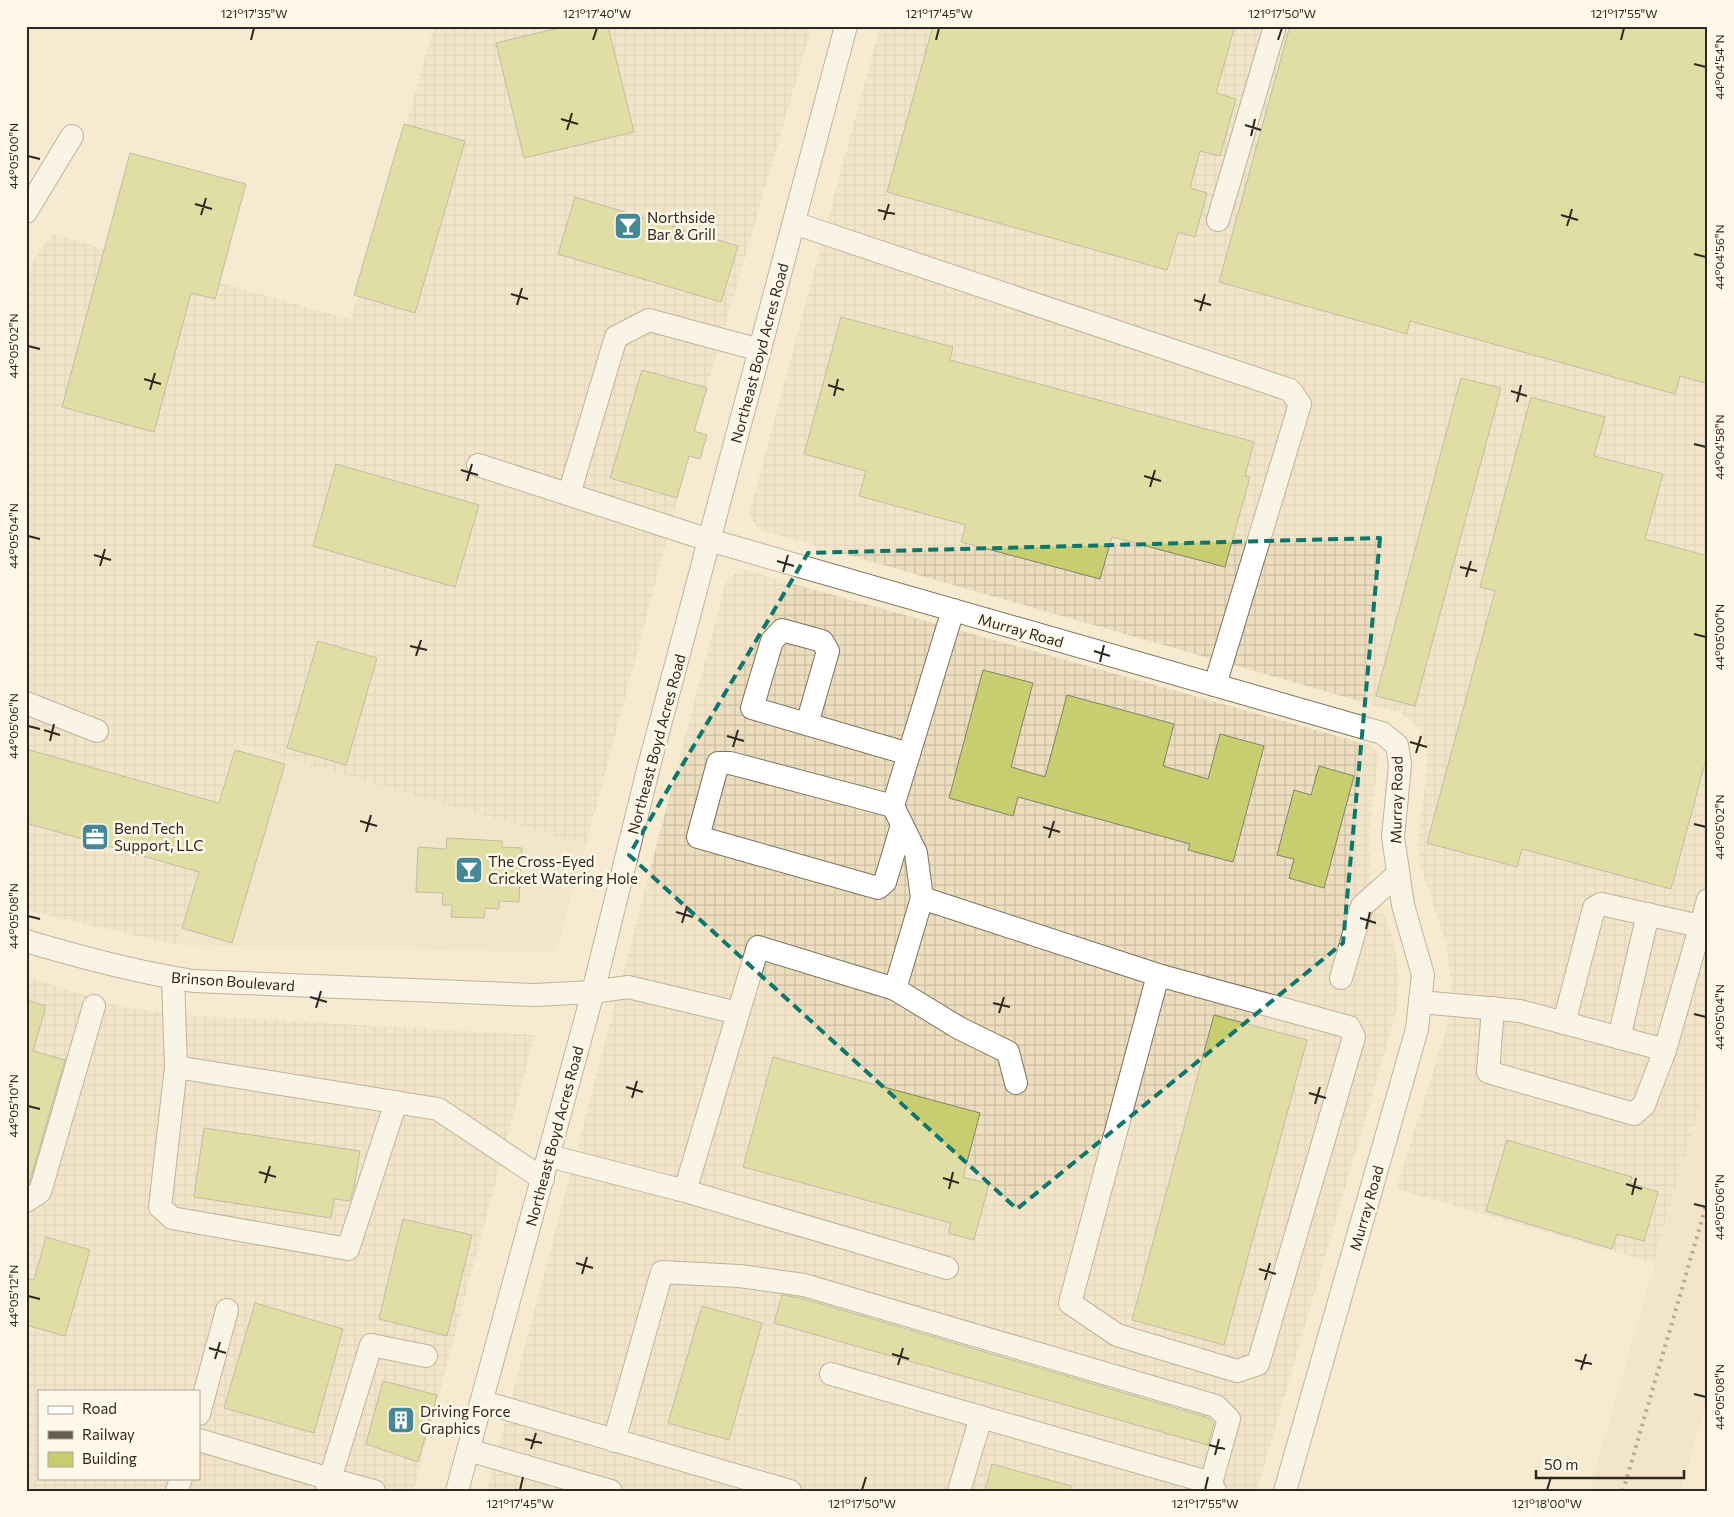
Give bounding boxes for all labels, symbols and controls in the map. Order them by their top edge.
text: 121°17'35"W [221,6,288,20]
text: 121°17'40"W [563,6,631,20]
text: 121°17'45"W [905,6,973,20]
text: 121°17'50"W [1248,6,1316,20]
text: 121°17'55"W [1590,6,1658,20]
text: 44°04'54"N [1712,34,1726,100]
text: 44°05'00"N [6,123,20,189]
place label: Northside Bar & Grill [647,208,716,243]
bar icon: Northside Bar & Grill [613,211,643,241]
text: 44°04'56"N [1712,224,1726,290]
street label: Northeast Boyd Acres Road [726,261,792,445]
text: 44°05'02"N [6,313,20,379]
text: 44°04'58"N [1712,414,1726,480]
text: 44°05'04"N [6,503,20,569]
text: 44°05'00"N [1712,604,1726,670]
street label: Murray Road [976,609,1066,651]
street label: Northeast Boyd Acres Road [623,652,689,836]
text: 44°05'06"N [6,693,20,759]
street label: Murray Road [1386,756,1406,844]
text: 44°05'02"N [1712,794,1726,860]
place label: Bend Tech Support, LLC [114,819,204,854]
office icon: Bend Tech Support, LLC [80,822,110,852]
place label: The Cross-Eyed Cricket Watering Hole [488,852,638,887]
bar icon: The Cross-Eyed Cricket Watering Hole [454,855,484,885]
text: 44°05'08"N [6,883,20,949]
street label: Brinson Boulevard [171,968,295,994]
text: 44°05'04"N [1712,984,1726,1050]
street label: Northeast Boyd Acres Road [521,1044,587,1228]
text: 44°05'10"N [6,1074,20,1138]
street label: Murray Road [1345,1163,1387,1253]
text: 44°05'06"N [1712,1174,1726,1240]
text: 44°05'12"N [6,1265,20,1327]
text: 44°05'08"N [1712,1364,1726,1430]
legend [38,1390,200,1480]
text: Road [82,1399,117,1417]
place label: Driving Force Graphics [420,1402,510,1437]
building icon: Driving Force Graphics [386,1405,416,1435]
text: Railway [82,1425,135,1443]
scale bar [1536,1447,1684,1479]
text: Building [82,1449,137,1467]
text: 50 m [1544,1455,1578,1473]
text: 121°17'45"W [486,1496,554,1510]
text: 121°17'50"W [828,1496,896,1510]
text: 121°17'55"W [1171,1496,1239,1510]
text: 121°18'00"W [1512,1496,1582,1510]

